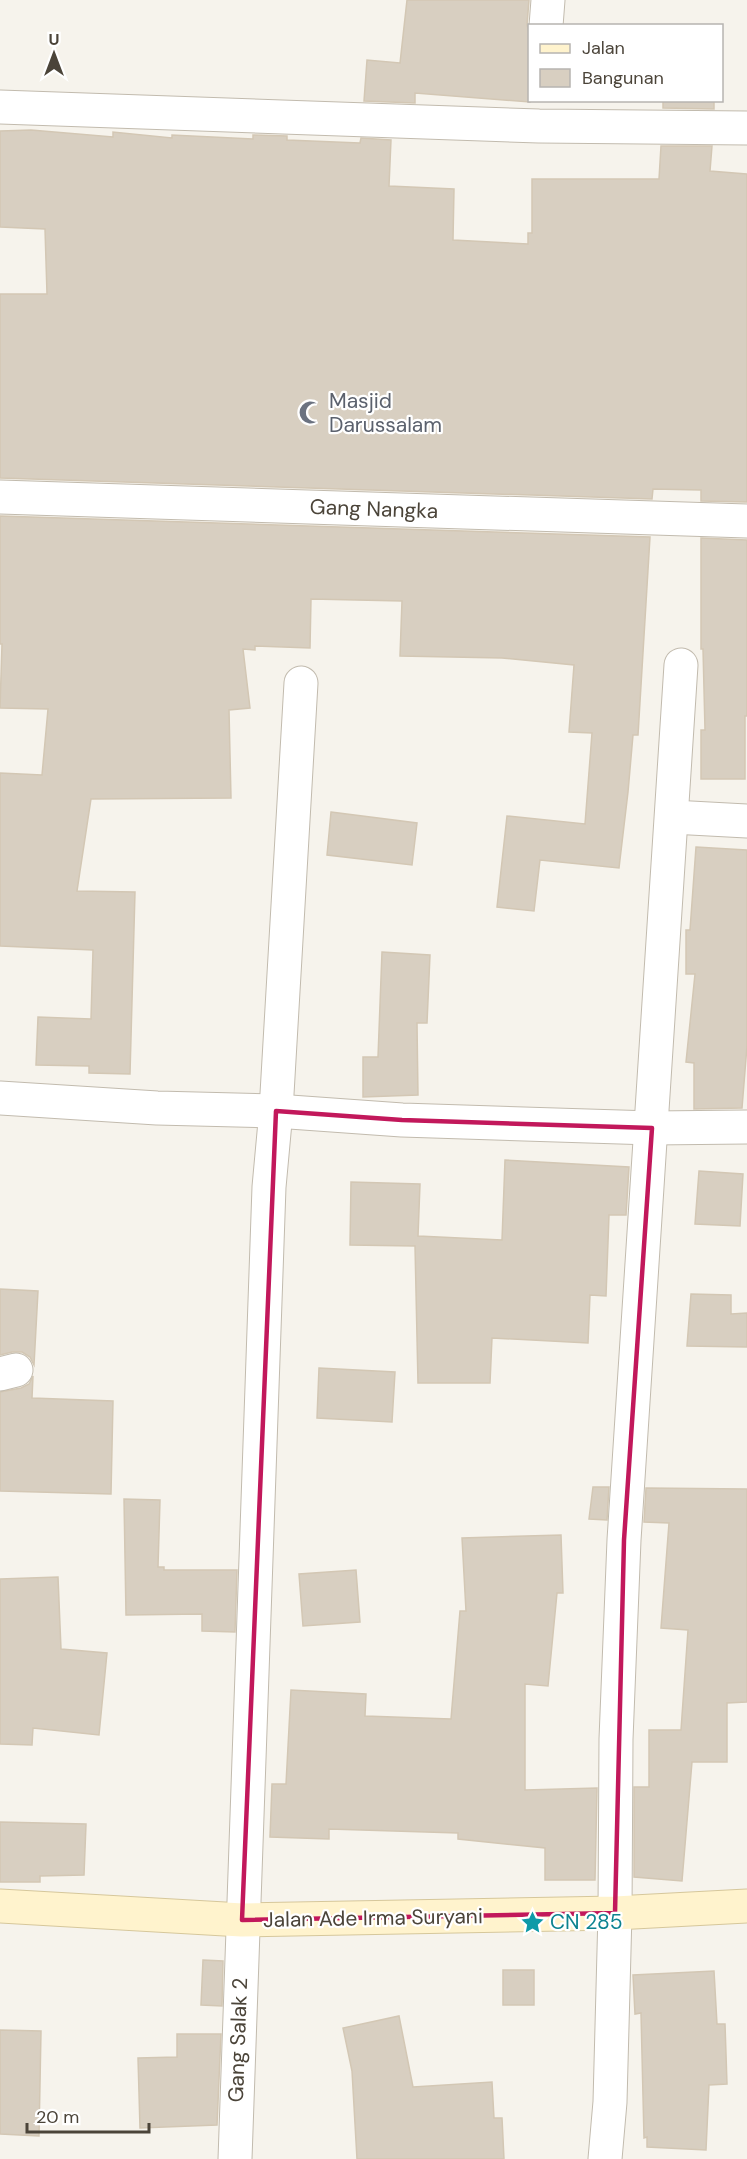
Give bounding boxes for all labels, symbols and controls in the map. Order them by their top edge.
north arrow [24,24,84,84]
legend [528,24,723,102]
text: U [49,29,59,50]
text: Jalan [582,36,625,60]
text: Bangunan [582,66,664,90]
place label: Masjid Darussalam [329,387,442,439]
mosque icon: Masjid Darussalam [298,400,324,426]
street label: Gang Nangka [309,493,439,525]
street label: Jalan Ade Irma Suryani [263,1902,483,1934]
place label: CN 285 [550,1908,622,1936]
place icon: CN 285 [519,1909,545,1935]
street label: Gang Salak 2 [222,1977,254,2103]
scale bar [27,2096,148,2134]
text: 20 m [36,2105,79,2129]

